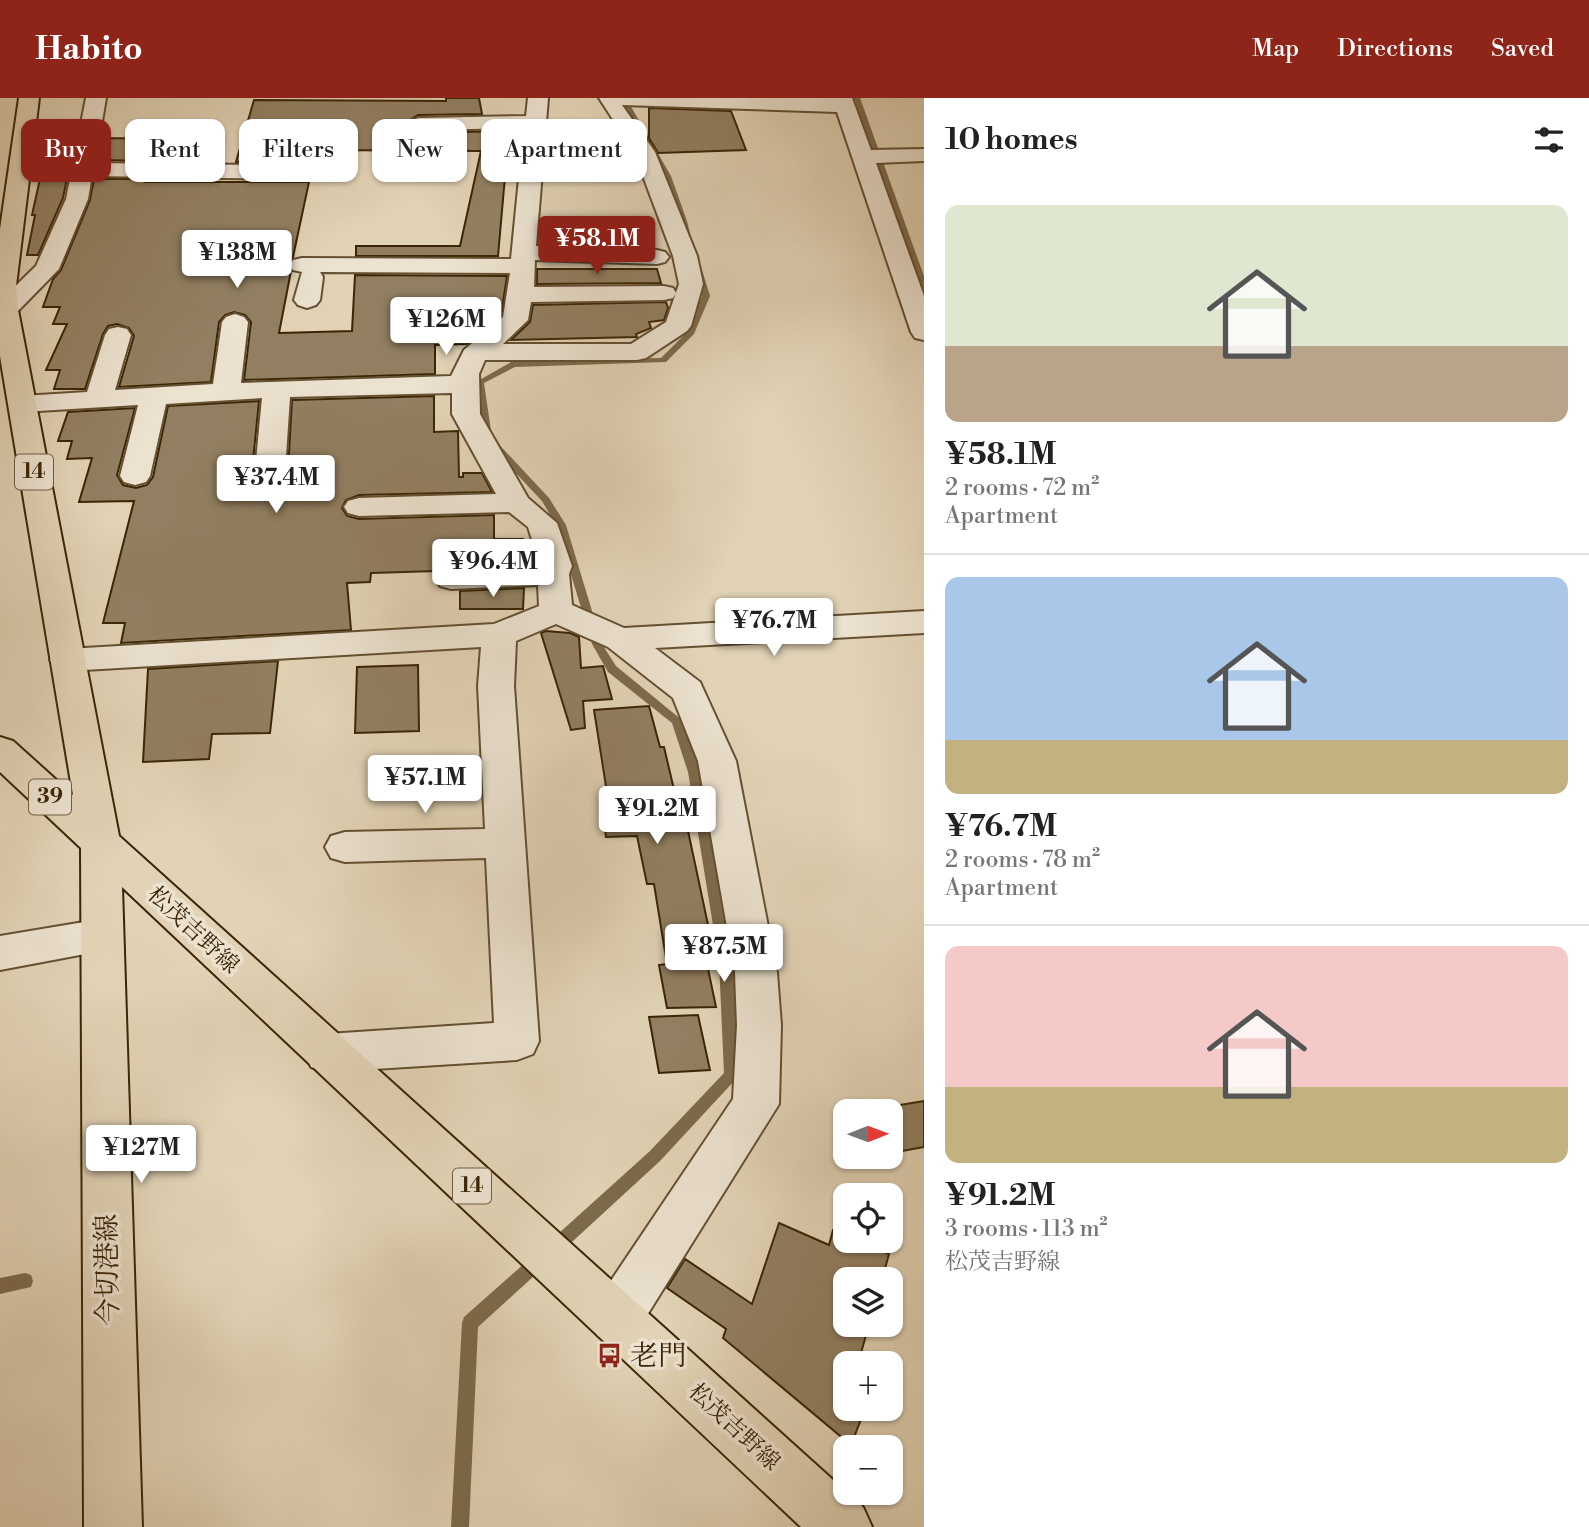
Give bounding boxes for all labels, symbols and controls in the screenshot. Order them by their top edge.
text: Habito [35,29,143,70]
text: Map [1252,34,1299,64]
text: Directions [1337,34,1453,64]
text: Saved [1491,34,1554,64]
chip: Buy [21,119,111,182]
chip: Rent [125,119,225,182]
chip: Filters [239,119,358,182]
chip: New [372,119,467,182]
chip: Apartment [481,119,647,182]
text: 10 homes [945,121,1078,159]
icon: filters [1530,121,1568,159]
pin: ¥58.1M [540,216,654,276]
text: ¥58.1M [554,225,640,253]
pin: ¥138M [188,230,286,290]
text: ¥138M [198,239,276,267]
icon: home [1194,251,1320,377]
pin: ¥126M [397,298,495,357]
text: ¥126M [406,306,486,334]
text: ¥58.1M [945,436,1056,474]
road number: 14 [15,454,53,490]
pin: ¥37.4M [219,456,333,515]
text: ¥37.4M [233,464,319,492]
text: 2 rooms · 72 m² [945,474,1099,502]
text: Apartment [945,502,1058,530]
pin: ¥96.4M [436,540,550,599]
text: ¥96.4M [448,548,538,576]
pin: ¥76.7M [717,598,831,658]
text: ¥76.7M [731,607,817,635]
icon: home [1194,623,1320,749]
pin: ¥57.1M [368,756,482,815]
text: ¥57.1M [384,764,466,792]
road number: 39 [29,780,71,814]
pin: ¥91.2M [600,786,714,846]
text: ¥91.2M [615,795,699,823]
text: ¥76.7M [945,808,1057,846]
text: 2 rooms · 78 m² [945,846,1100,874]
text: Apartment [945,874,1058,902]
street label: 松茂吉野線 [141,881,245,979]
pin: ¥87.5M [667,924,781,984]
text: ¥87.5M [681,933,767,961]
icon: home [1194,991,1320,1117]
north arrow [833,1099,903,1169]
map controls [833,1099,903,1505]
pin: ¥127M [92,1126,190,1185]
text: ¥127M [102,1134,180,1162]
road number: 14 [453,1168,491,1204]
text: ¥91.2M [945,1177,1055,1215]
button: locate [833,1183,903,1253]
street label: 今切港線 [90,1214,126,1326]
text: 3 rooms · 113 m² [945,1215,1108,1243]
text: 松茂吉野線 [945,1248,1060,1276]
button: layers [833,1267,903,1337]
place label: 老門 [630,1339,686,1374]
bus stop icon: 老門 [596,1342,624,1370]
button: + [833,1351,903,1421]
street label: 松茂吉野線 [682,1378,786,1476]
button: − [833,1435,903,1505]

